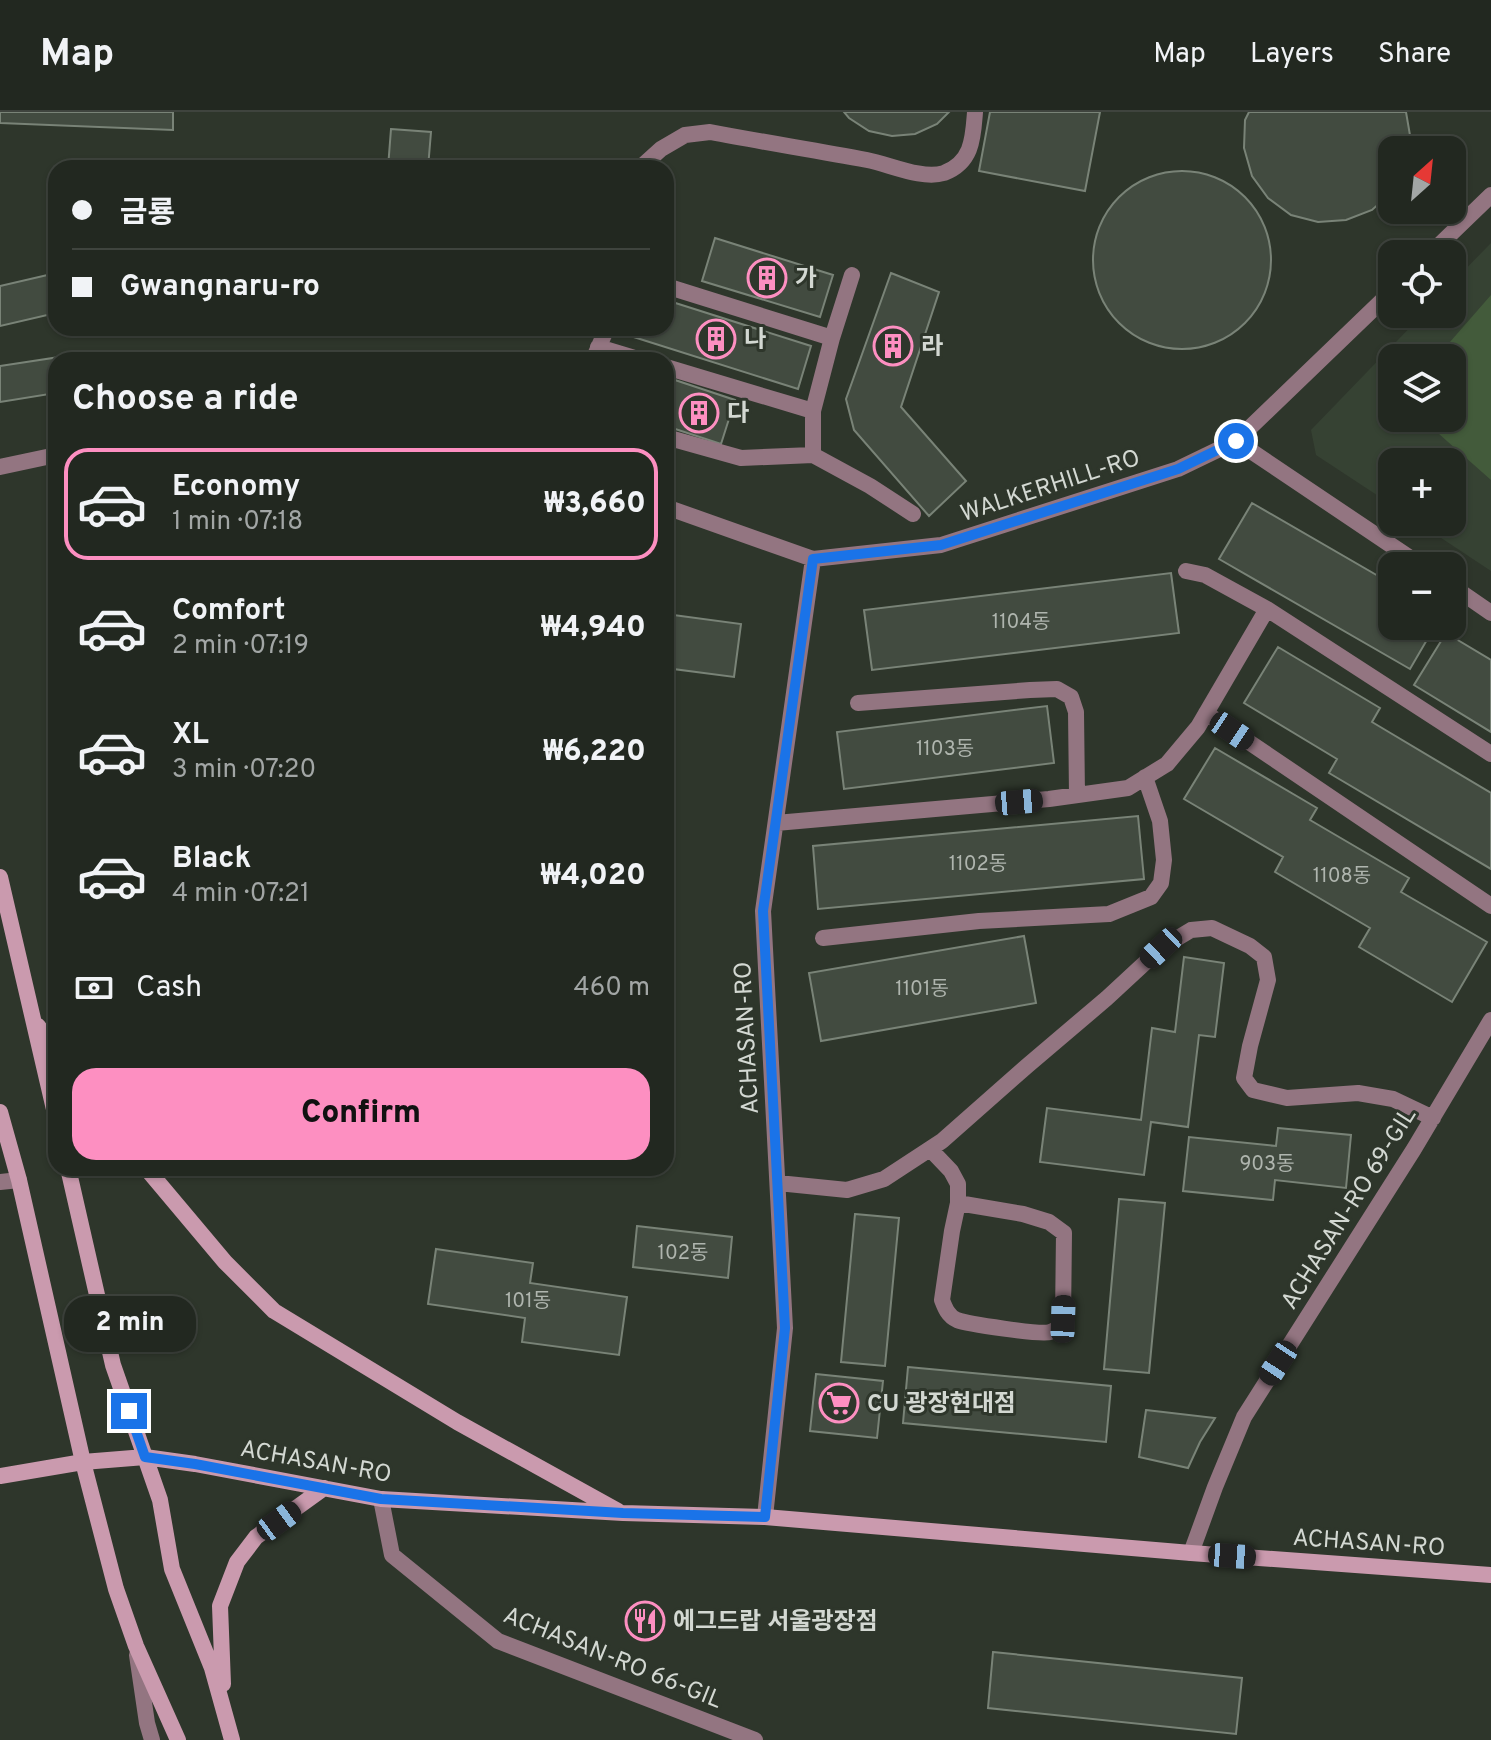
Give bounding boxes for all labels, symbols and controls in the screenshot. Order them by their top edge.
text: Map [40,31,114,80]
text: Map [1153,37,1206,73]
text: Layers [1250,37,1334,73]
text: Share [1378,37,1451,73]
north arrow [1378,136,1466,224]
map controls [1378,136,1466,640]
text: 금룡 [120,196,175,233]
button: locate [1378,240,1466,328]
building icon: 가 [746,257,788,299]
place label: 가 [795,265,817,295]
text: Gwangnaru-ro [120,269,320,306]
building icon: 나 [695,318,737,360]
building icon: 라 [872,325,914,367]
place label: 나 [744,326,766,356]
place label: 라 [921,333,943,363]
button: layers [1378,344,1466,432]
text: Choose a ride [72,377,298,423]
building icon: 다 [678,392,720,434]
place label: 다 [727,400,749,430]
route start [1218,423,1254,459]
street label: WALKERHILL-RO [957,444,1144,530]
button: + [1378,448,1466,536]
icon: car [76,468,148,540]
text: Economy [172,469,300,506]
text: ₩3,660 [544,486,646,523]
text: 1 min · 07:18 [172,506,303,539]
button: − [1378,552,1466,640]
icon: car [76,592,148,664]
text: Comfort [172,593,285,630]
text: ₩4,940 [541,610,646,647]
house number: 1104동 [992,610,1050,636]
text: 2 min · 07:19 [172,630,309,663]
car [1205,708,1259,754]
icon: car [76,716,148,788]
text: XL [172,717,209,754]
text: ₩6,220 [543,734,646,771]
house number: 1103동 [916,737,974,763]
text: 3 min · 07:20 [172,754,316,787]
car [994,788,1044,816]
icon: car [76,840,148,912]
text: Black [172,841,251,878]
house number: 1102동 [949,852,1007,878]
text: ₩4,020 [541,858,646,895]
house number: 1108동 [1313,864,1371,890]
text: 4 min · 07:21 [172,878,310,911]
car [1135,923,1187,973]
street label: ACHASAN-RO [729,961,767,1115]
icon: cash [72,966,116,1010]
text: Cash [136,970,202,1007]
text: 460 m [574,972,650,1005]
house number: 1101동 [895,977,949,1003]
button: Confirm [72,1068,650,1160]
street label: ACHASAN-RO 69-GIL [1275,1102,1424,1316]
house number: 903동 [1239,1152,1295,1178]
house number: 102동 [658,1241,708,1267]
house number: 101동 [505,1289,551,1315]
callout: 2 min [63,1295,195,1351]
car [1050,1295,1076,1343]
text: 2 min [96,1307,164,1340]
car [1255,1336,1301,1390]
supermarket icon: CU 광장현대점 [818,1382,860,1424]
place label: CU 광장현대점 [867,1390,1016,1420]
route end [111,1393,147,1429]
street label: ACHASAN-RO [238,1435,394,1491]
car [253,1497,305,1545]
street label: ACHASAN-RO [1291,1524,1446,1564]
car [1207,1542,1257,1570]
restaurant icon: 에그드랍 서울광장점 [624,1600,666,1642]
street label: ACHASAN-RO 66-GIL [498,1601,726,1716]
place label: 에그드랍 서울광장점 [673,1608,878,1638]

